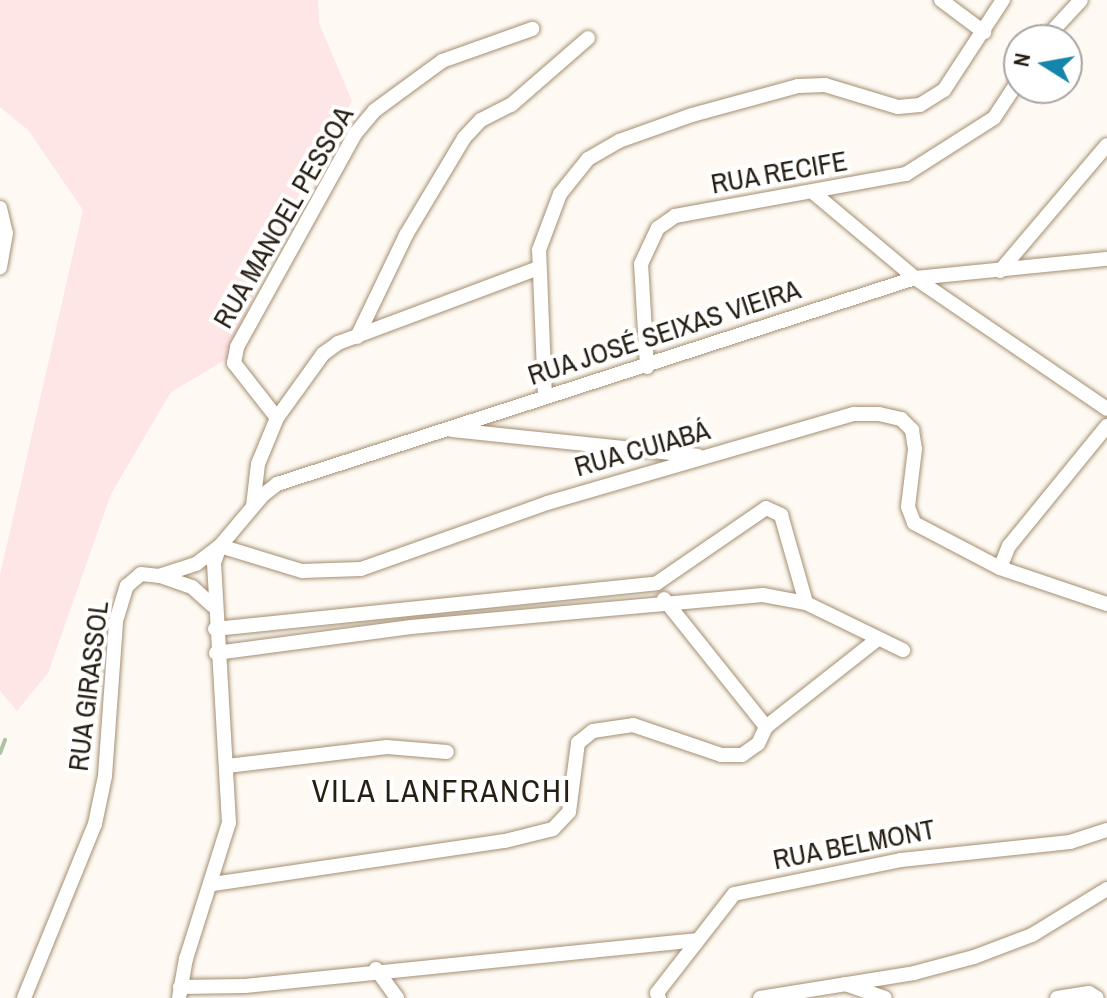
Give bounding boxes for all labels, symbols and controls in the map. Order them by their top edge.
north arrow [1003,24,1083,104]
text: N [1005,51,1037,69]
street label: RUA MANOEL PESSOA [205,99,361,335]
street label: RUA RECIFE [708,143,850,201]
street label: RUA JOSÉ SEIXAS VIEIRA [523,272,805,392]
street label: RUA CUIABÁ [570,413,714,483]
street label: RUA GIRASSOL [61,598,115,774]
district label: VILA LANFRANCHI [311,772,573,810]
street label: RUA BELMONT [769,812,939,876]

